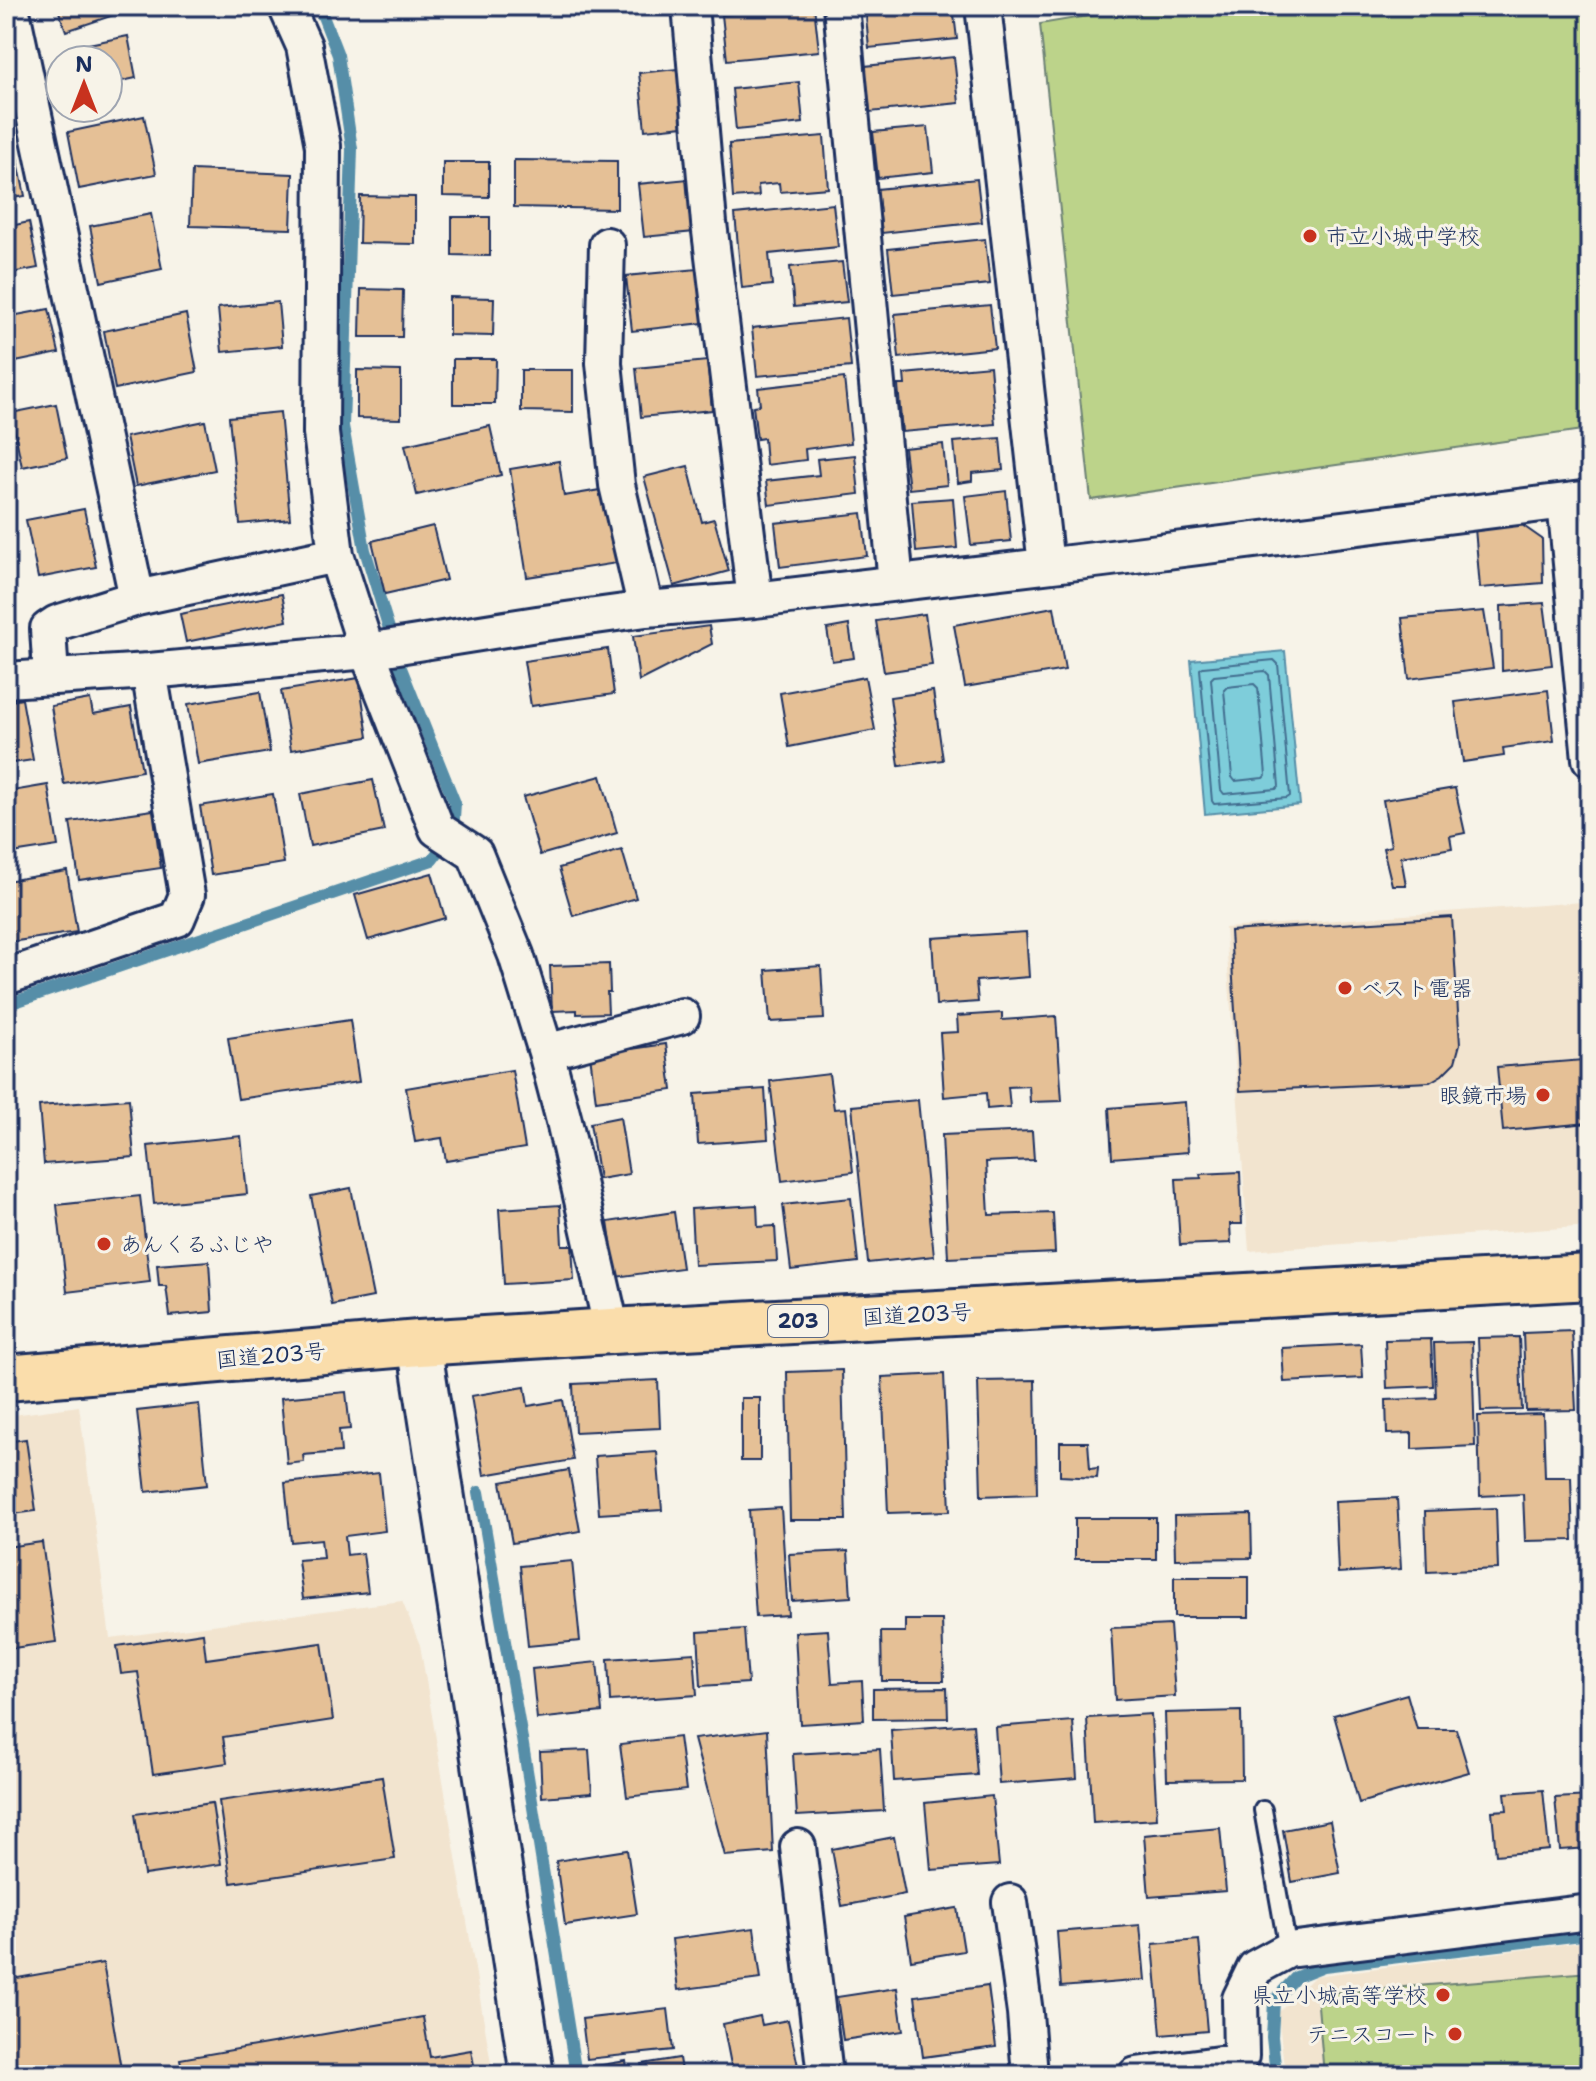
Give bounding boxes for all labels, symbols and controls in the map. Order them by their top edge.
north arrow [44,44,124,124]
text: N [75,50,93,79]
place label: 市立小城中学校 [1326,222,1480,251]
marker: 市立小城中学校 [1301,227,1319,245]
place label: ベスト電器 [1361,974,1473,1003]
marker: ベスト電器 [1336,979,1354,997]
place label: 眼鏡市場 [1439,1081,1527,1110]
marker: 眼鏡市場 [1534,1086,1552,1104]
place label: あんくるふじや [120,1230,274,1259]
marker: あんくるふじや [95,1235,113,1253]
street label: 国道203号 [861,1297,973,1332]
road number: 203 [768,1305,828,1337]
street label: 国道203号 [215,1336,327,1375]
place label: 県立小城高等学校 [1251,1981,1427,2010]
marker: 県立小城高等学校 [1434,1986,1452,2004]
place label: テニスコート [1307,2020,1439,2049]
marker: テニスコート [1446,2025,1464,2043]

